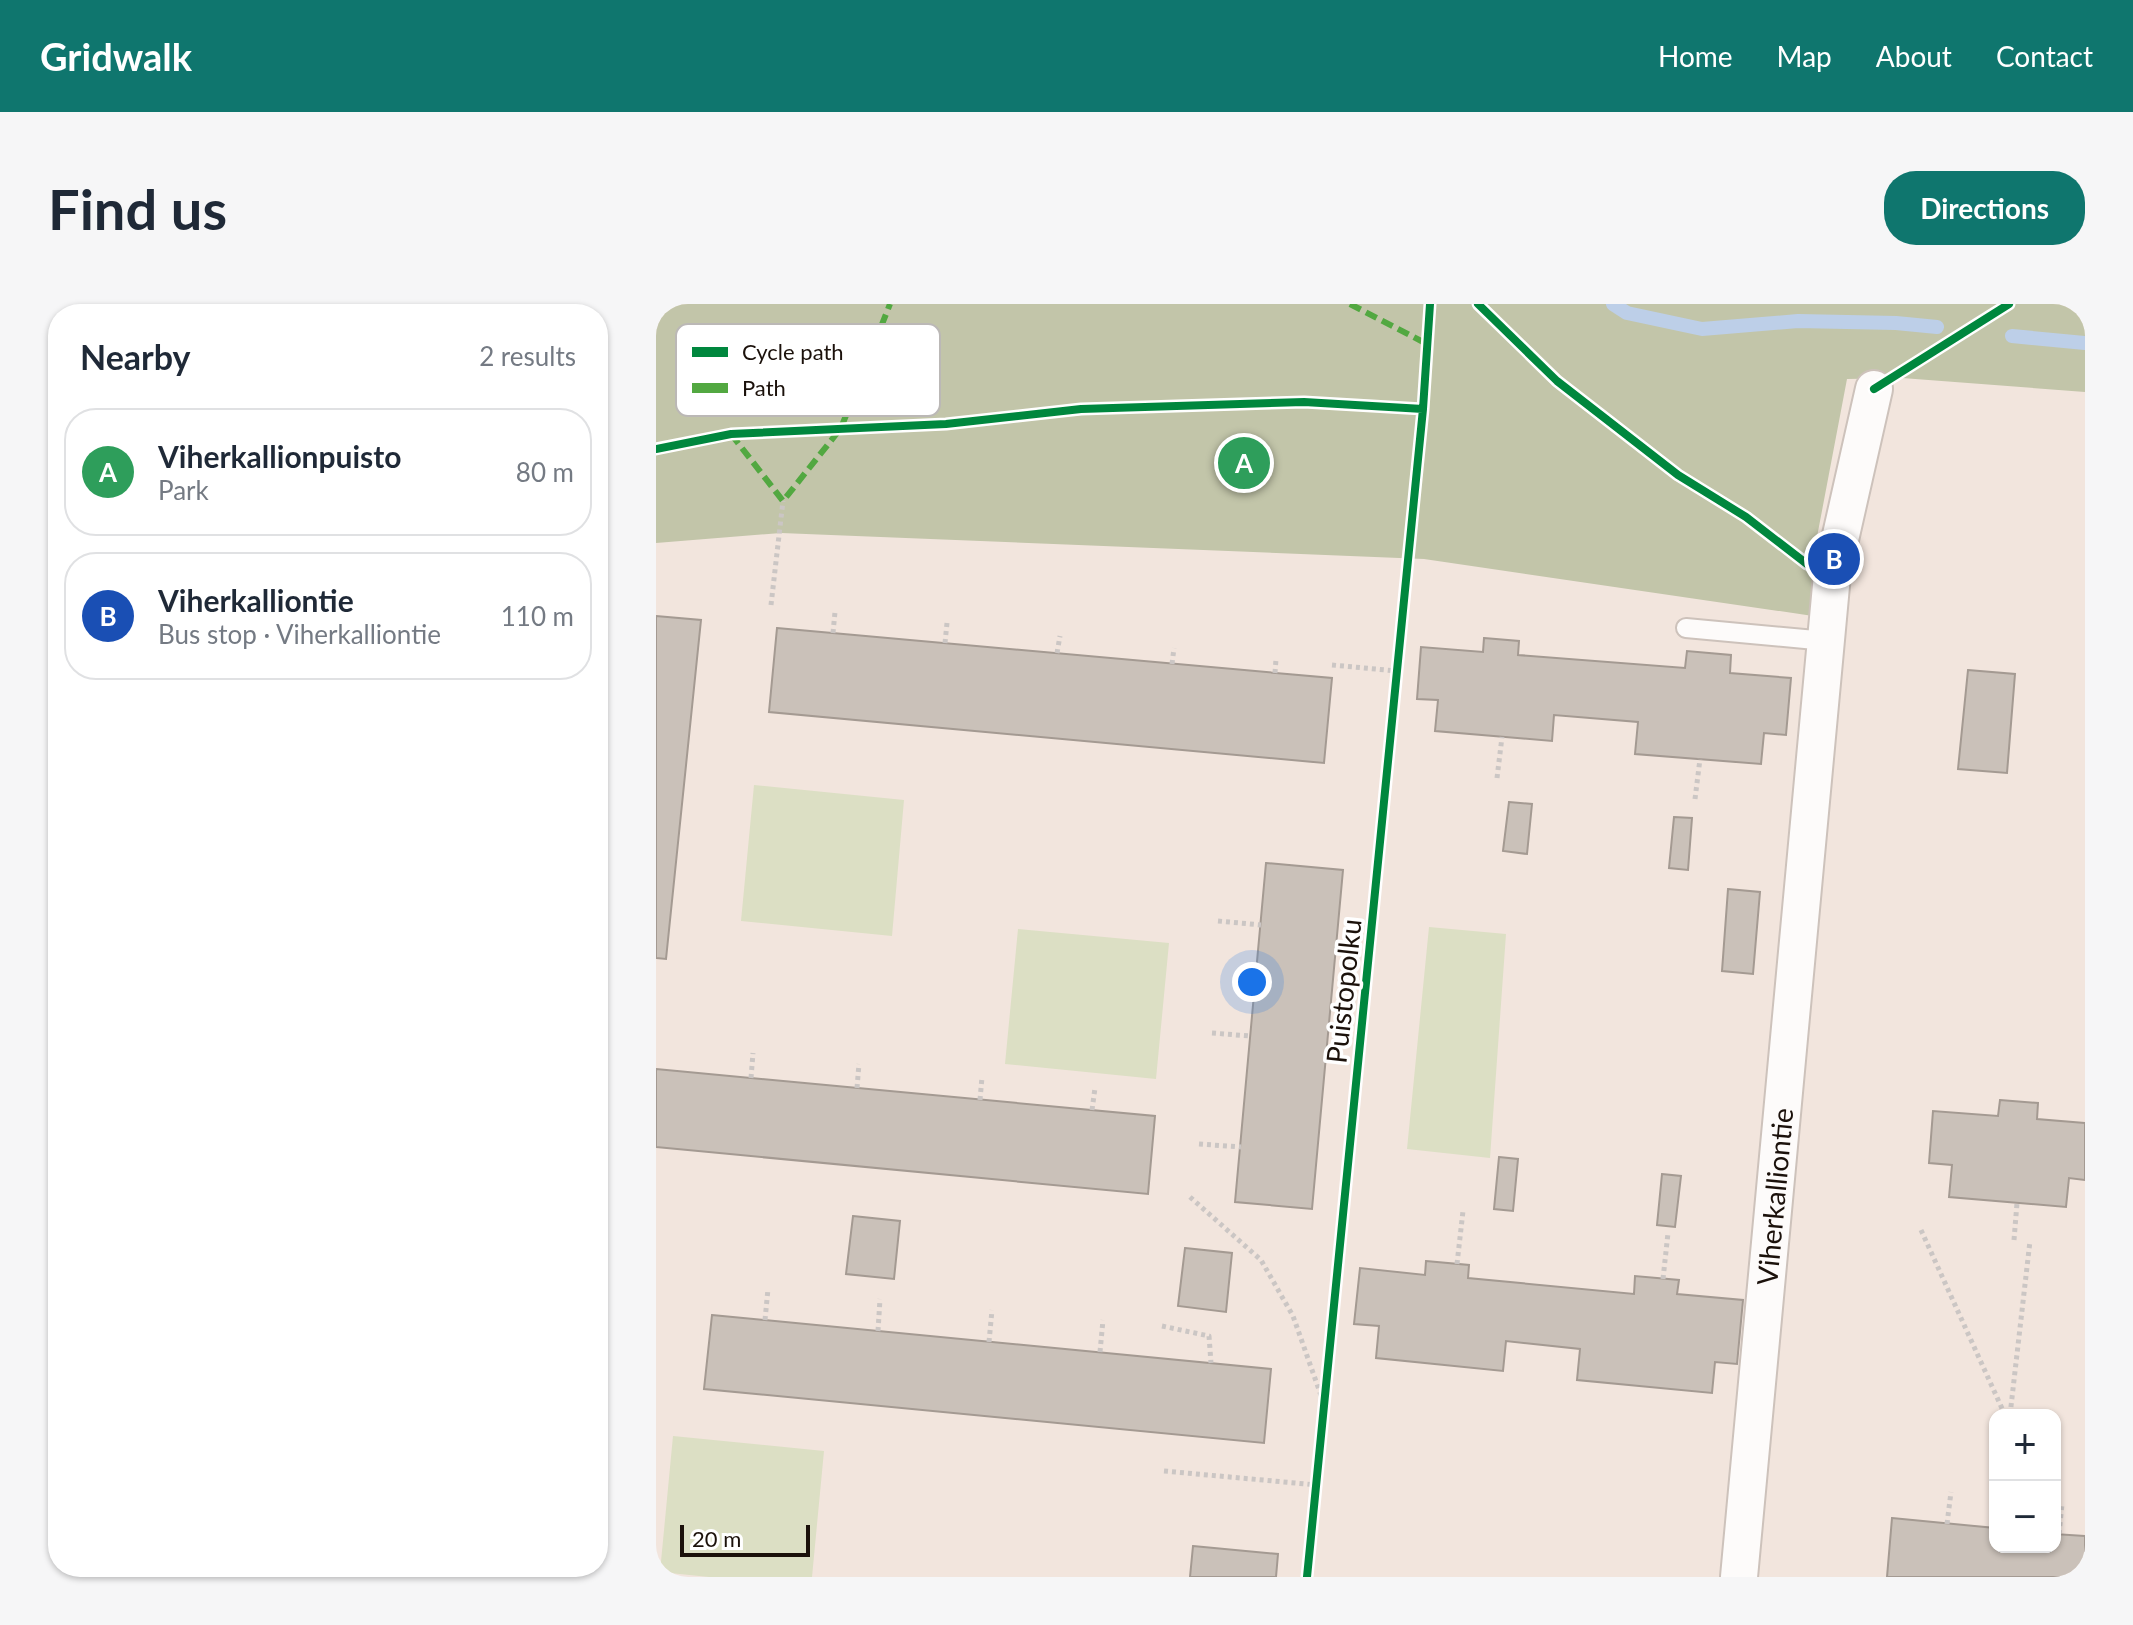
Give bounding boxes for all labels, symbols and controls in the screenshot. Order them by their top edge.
text: Gridwalk [40,33,192,79]
text: Home [1658,39,1733,73]
text: Map [1777,39,1832,73]
text: About [1876,39,1952,73]
text: Contact [1996,39,2093,73]
button: Directions [1884,171,2085,245]
text: Find us [48,175,227,242]
legend [676,324,940,416]
text: Nearby [80,336,191,377]
text: Cycle path [742,338,844,365]
text: 2 results [479,340,576,372]
text: Path [742,374,786,401]
pin: A [1218,433,1270,493]
text: Viherkallionpuisto [158,438,402,474]
text: A [99,456,117,488]
text: 80 m [516,456,574,488]
text: Park [158,474,209,506]
pin: B [1808,529,1860,589]
text: Viherkalliontie [158,582,354,618]
text: B [99,600,117,632]
text: 110 m [501,600,574,632]
text: Bus stop · Viherkalliontie [158,618,441,650]
street label: Puistopolku [1319,917,1367,1065]
your location [1232,962,1272,1002]
street label: Viherkalliontie [1749,1107,1799,1287]
map controls [1989,1409,2061,1553]
button: + [1989,1409,2061,1481]
button: − [1989,1481,2061,1553]
scale bar [680,1521,810,1557]
text: 20 m [692,1525,741,1552]

